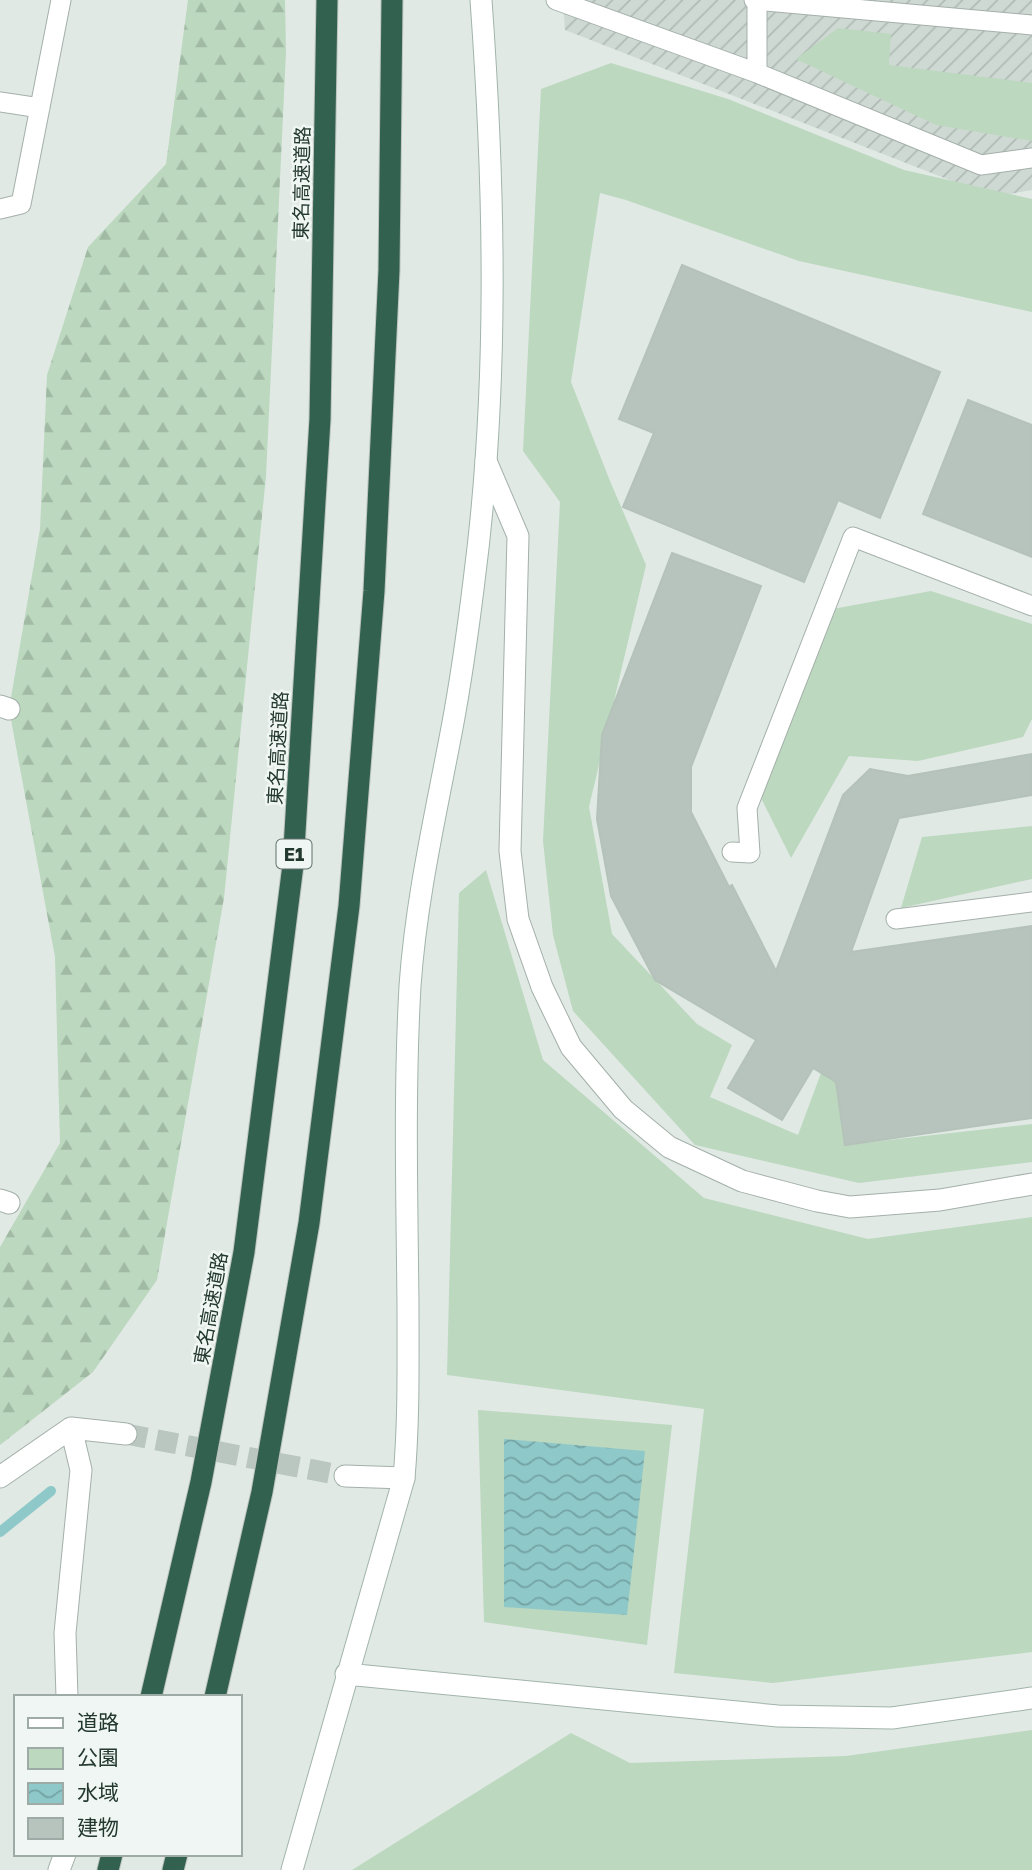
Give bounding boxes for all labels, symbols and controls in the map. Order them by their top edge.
street label: 東名高速道路 [289,126,313,240]
street label: 東名高速道路 [263,690,291,806]
road number: E1 [276,840,312,868]
street label: 東名高速道路 [189,1250,231,1366]
legend [14,1695,242,1856]
text: 道路 [77,1709,119,1735]
text: 公園 [77,1744,119,1770]
text: 水域 [77,1779,119,1805]
text: 建物 [77,1814,119,1840]

